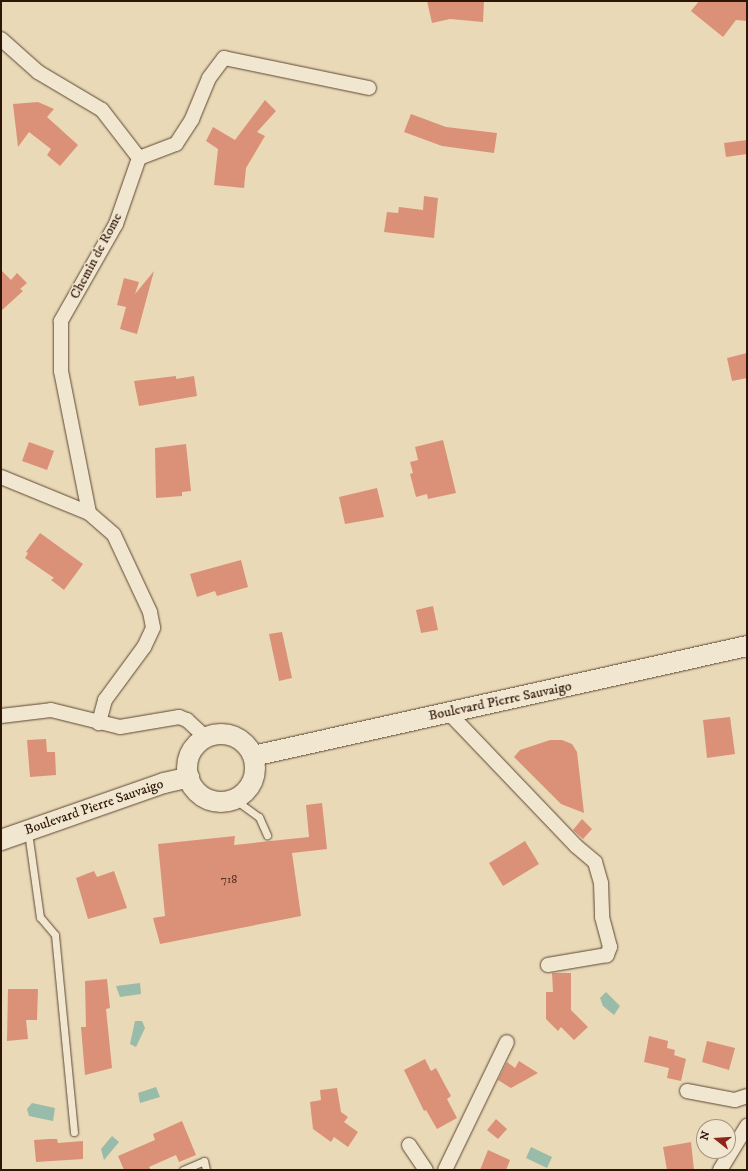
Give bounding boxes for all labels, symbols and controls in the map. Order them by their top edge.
street label: Chemin de Rome [66,210,126,302]
street label: Boulevard Pierre Sauvaigo [427,678,573,724]
street label: Boulevard Pierre Sauvaigo [22,775,166,839]
house number: 718 [221,873,237,887]
north arrow [696,1119,736,1159]
text: N [697,1129,713,1142]

